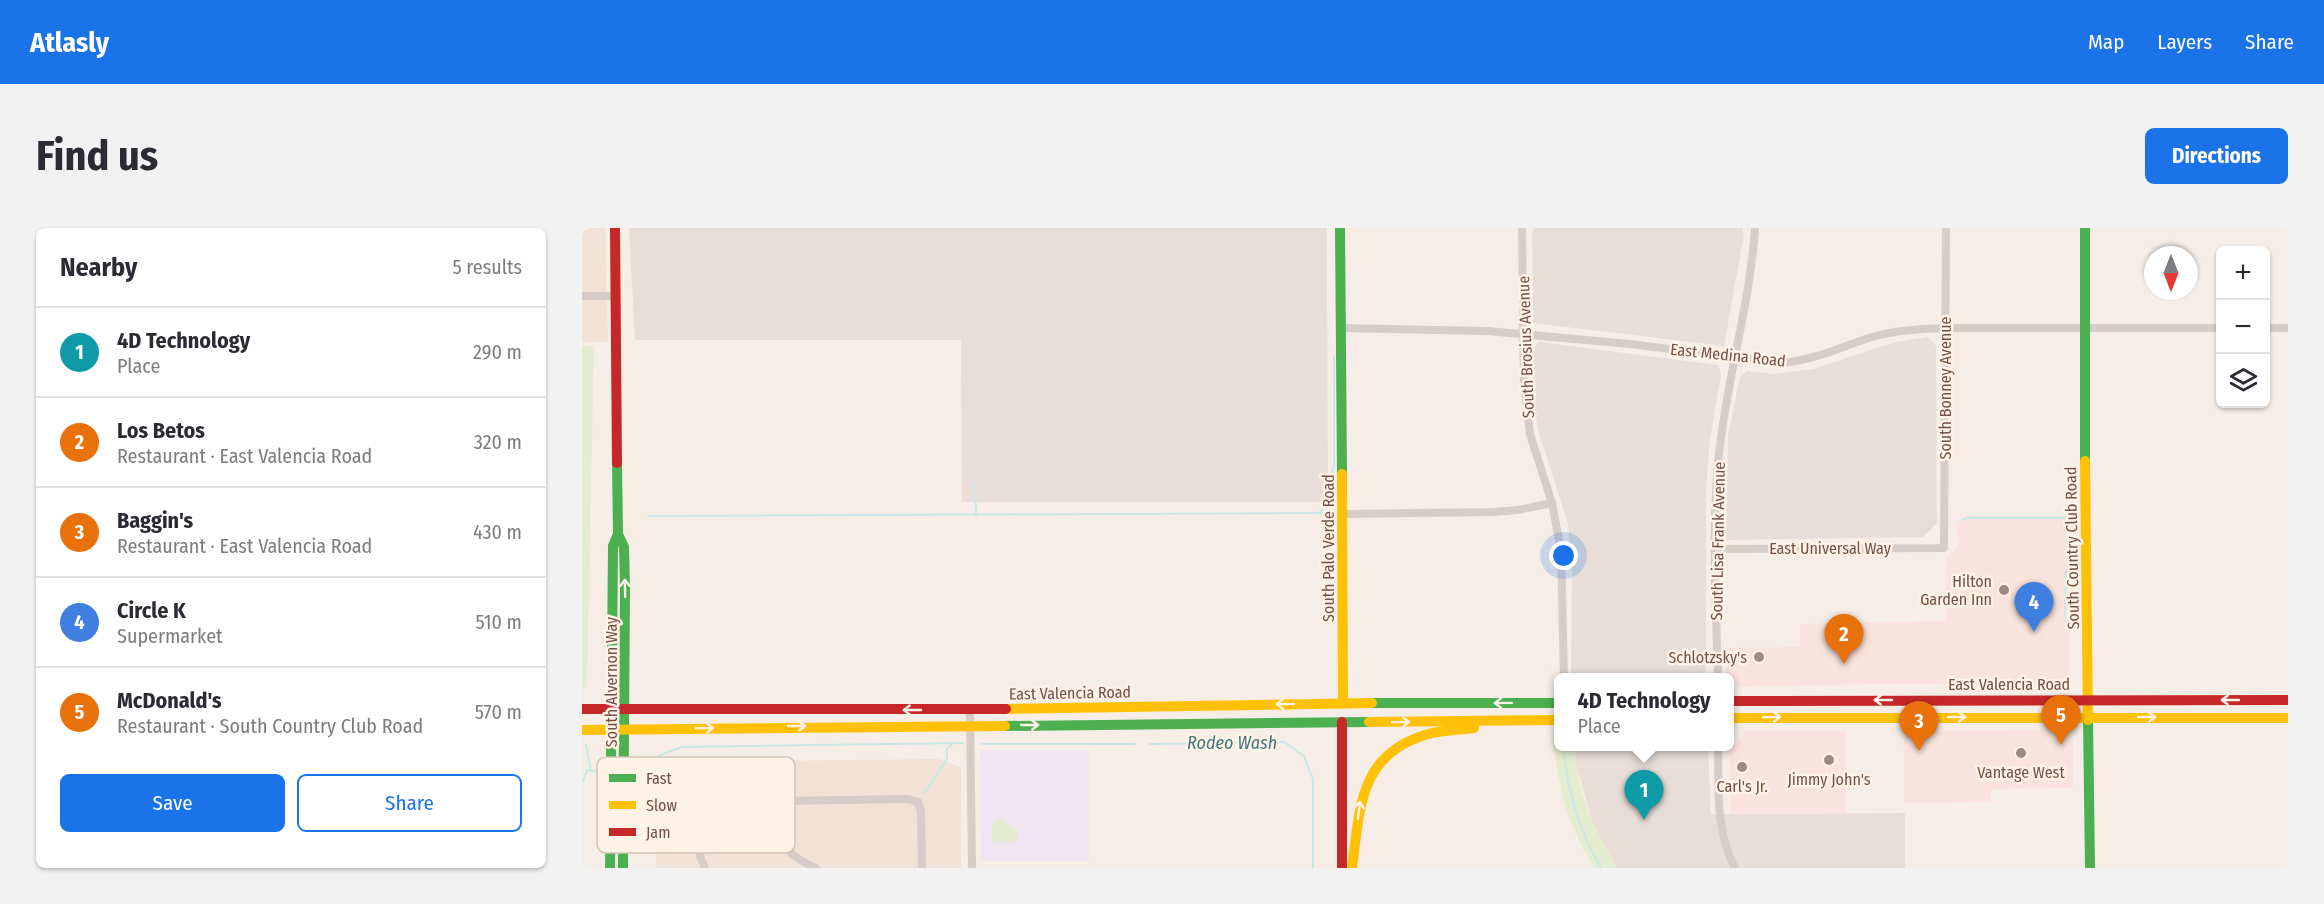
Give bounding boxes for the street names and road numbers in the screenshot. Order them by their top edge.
street label: South Brosius Avenue [1514,275,1538,418]
street label: South Bonney Avenue [1936,316,1955,460]
street label: East Medina Road [1669,339,1787,371]
street label: South Lisa Frank Avenue [1707,461,1729,621]
street label: South Country Club Road [2061,466,2083,630]
street label: South Palo Verde Road [1319,474,1338,622]
street label: East Universal Way [1769,539,1892,558]
street label: South Alvernon Way [602,616,621,747]
street label: East Valencia Road [1948,675,2070,694]
street label: East Valencia Road [1009,682,1131,704]

